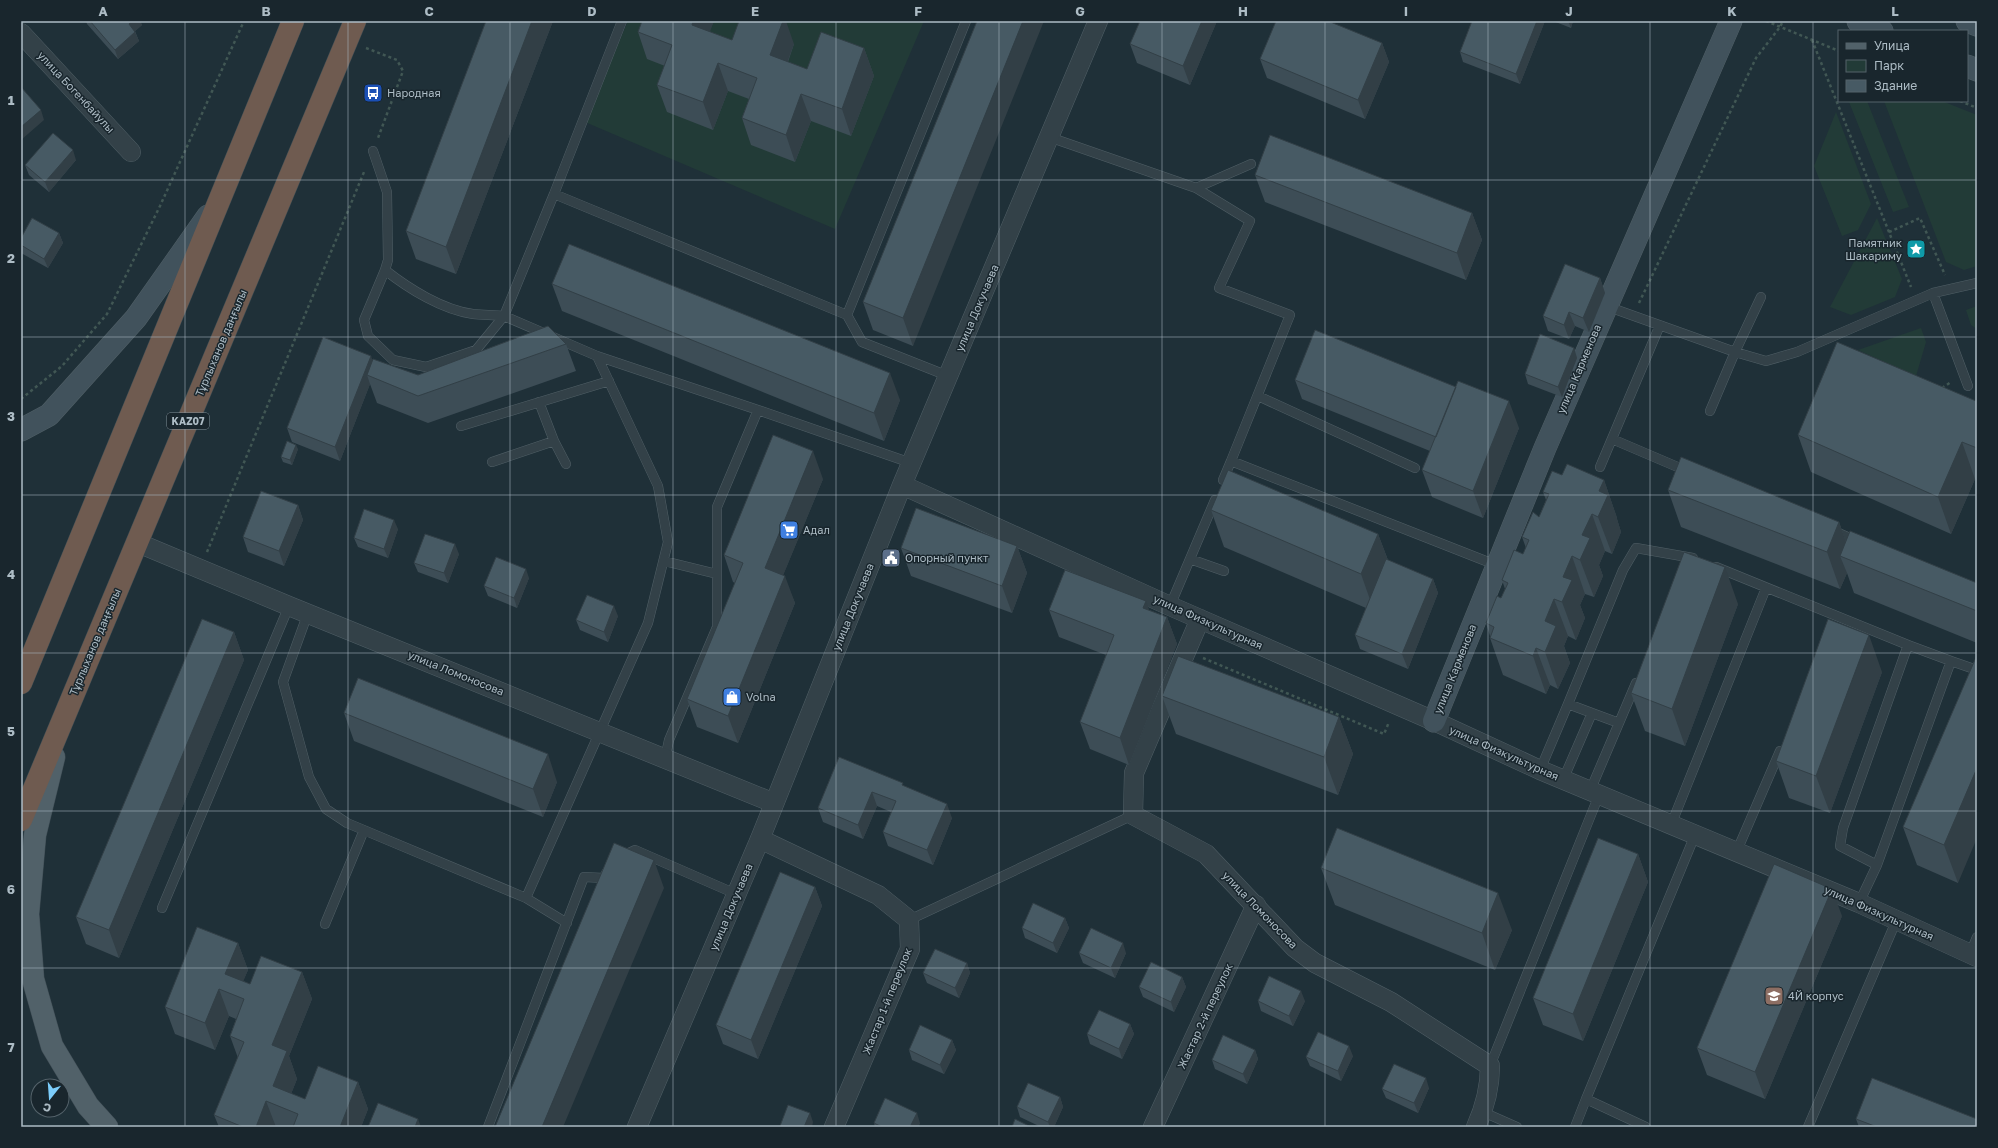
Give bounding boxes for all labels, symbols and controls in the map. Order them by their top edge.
text: A [98,3,108,19]
text: B [261,3,271,19]
text: C [424,3,434,19]
text: D [587,3,597,19]
text: E [751,3,759,19]
text: F [914,3,922,19]
text: G [1075,3,1085,19]
text: H [1238,3,1248,19]
text: I [1404,3,1408,19]
text: J [1565,3,1573,19]
text: K [1727,3,1737,19]
text: L [1891,3,1899,19]
legend [1838,30,1968,102]
text: Улица [1874,38,1910,53]
street label: улица Богенбайулы [35,48,118,135]
text: Парк [1874,58,1904,73]
text: Здание [1874,78,1917,93]
bus stop icon: Народная [362,82,384,104]
place label: Народная [387,86,441,99]
text: 1 [8,92,15,108]
place label: Памятник Шакариму [1845,236,1903,262]
place icon: Памятник Шакариму [1905,238,1927,260]
text: 2 [7,250,15,266]
street label: улица Докучаева [952,262,1001,353]
street label: Тұрлыханов даңғылы [192,287,250,399]
street label: улица Карменова [1554,322,1603,415]
text: 3 [7,408,15,424]
road number: KAZ07 [167,413,209,429]
supermarket icon: Адал [778,519,800,541]
place label: Адал [803,523,830,536]
public building icon: Опорный пункт [880,547,902,569]
place label: Опорный пункт [905,551,989,564]
street label: улица Докучаева [829,561,876,653]
text: 4 [7,566,15,582]
street label: Тұрлыханов даңғылы [66,586,124,698]
street label: улица Физкультурная [1151,591,1265,652]
street label: улица Карменова [1431,622,1478,716]
street label: улица Ломоносова [406,647,506,698]
shop icon: Volna [721,686,743,708]
place label: Volna [746,690,776,703]
street label: улица Физкультурная [1447,722,1561,783]
text: 5 [7,723,15,739]
street label: улица Докучаева [706,861,755,952]
street label: улица Ломоносова [1220,868,1301,951]
text: 6 [7,881,15,897]
street label: улица Физкультурная [1822,882,1936,943]
street label: Жастар 1-й переулок [859,945,914,1056]
street label: Жастар 2-й переулок [1174,960,1235,1071]
school or university icon: 4Й корпус [1763,985,1785,1007]
place label: 4Й корпус [1788,989,1844,1002]
text: 7 [7,1039,15,1055]
north arrow [30,1078,70,1118]
text: С [41,1101,53,1115]

